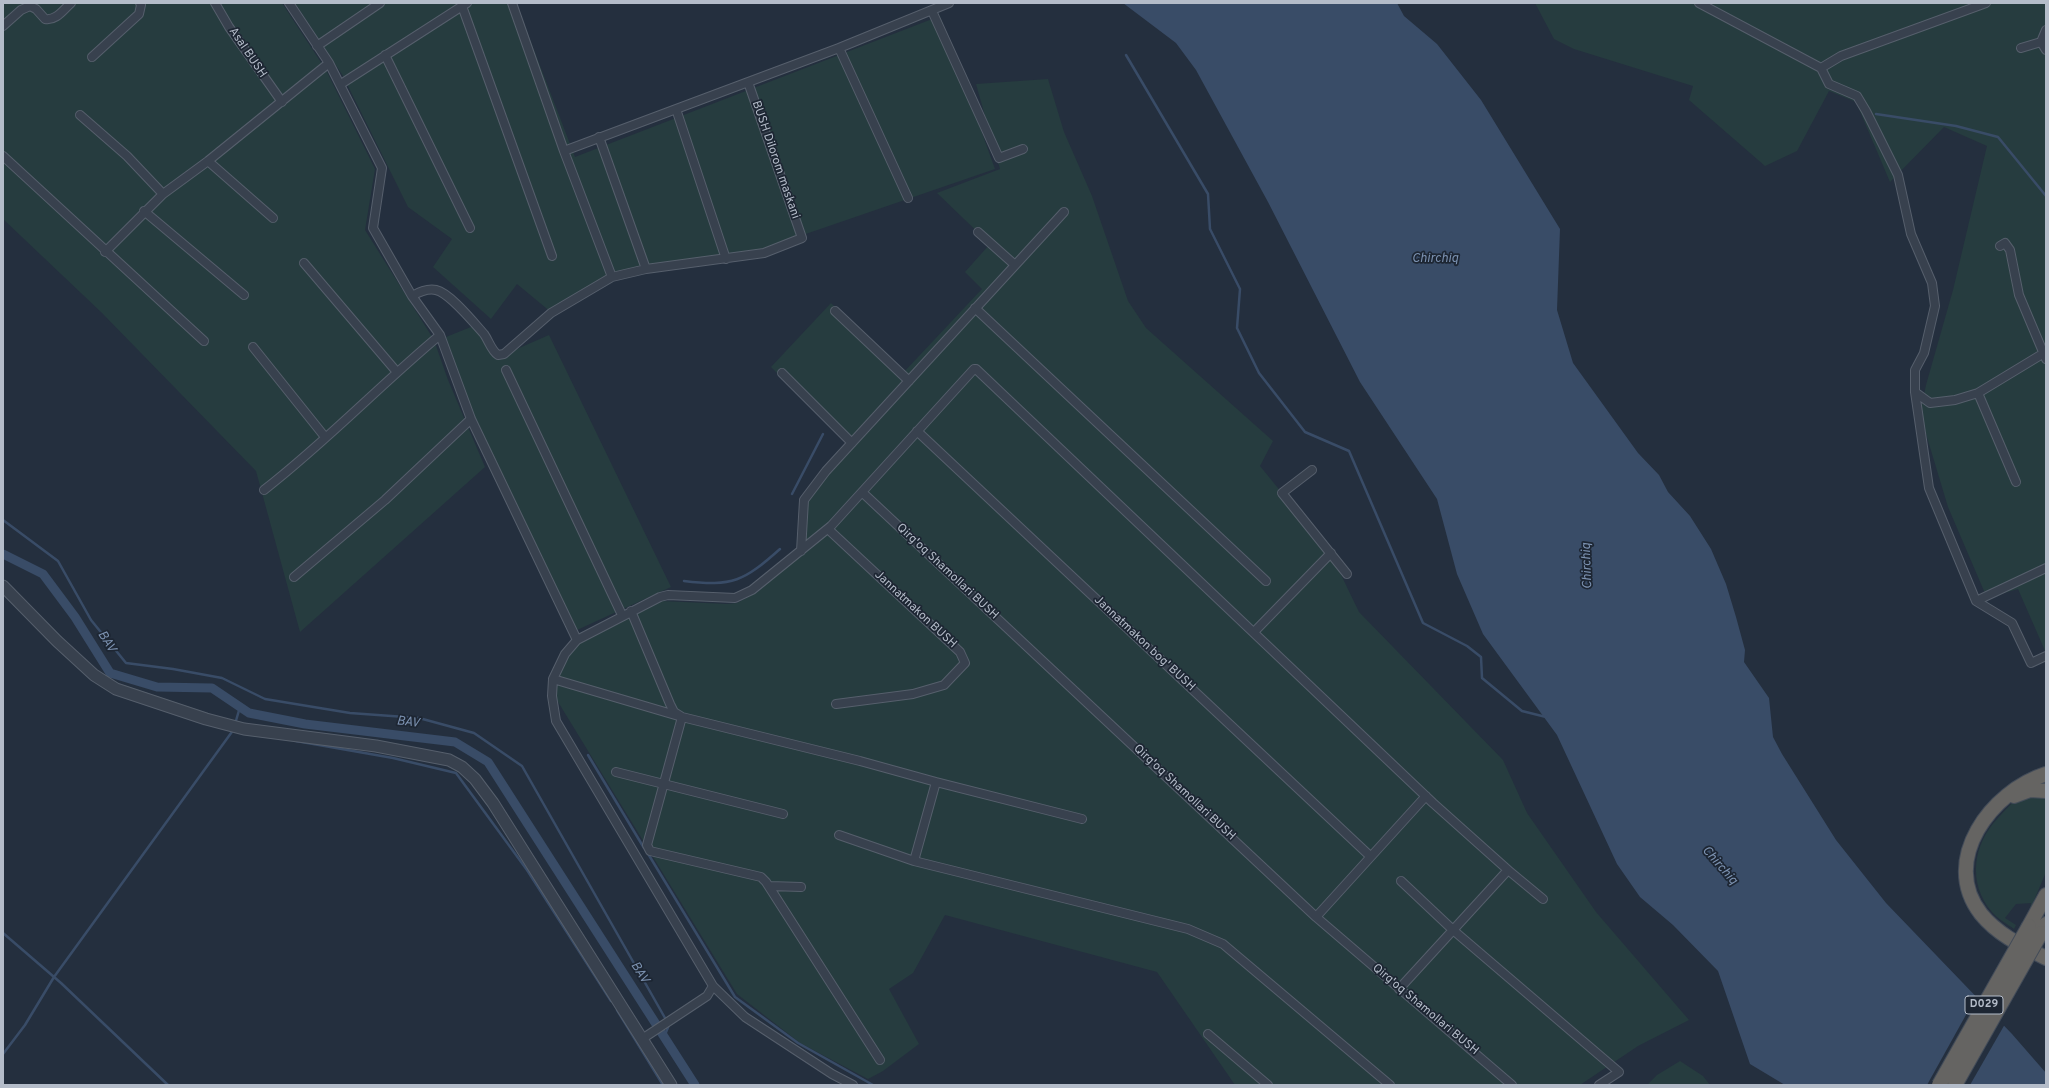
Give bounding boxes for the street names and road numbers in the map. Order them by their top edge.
street label: Asal BUSH [225,25,269,81]
street label: BUSH Dilorom maskani [748,99,802,221]
street label: Qirg'oq Shamollari BUSH [893,521,1001,623]
street label: Jannatmakon BUSH [871,568,959,652]
street label: Jannatmakon bog' BUSH [1090,593,1198,695]
street label: Qirg'oq Shamollari BUSH [1130,742,1238,844]
street label: Qirg'oq Shamollari BUSH [1369,961,1481,1059]
road number: D029 [1965,996,2003,1014]

